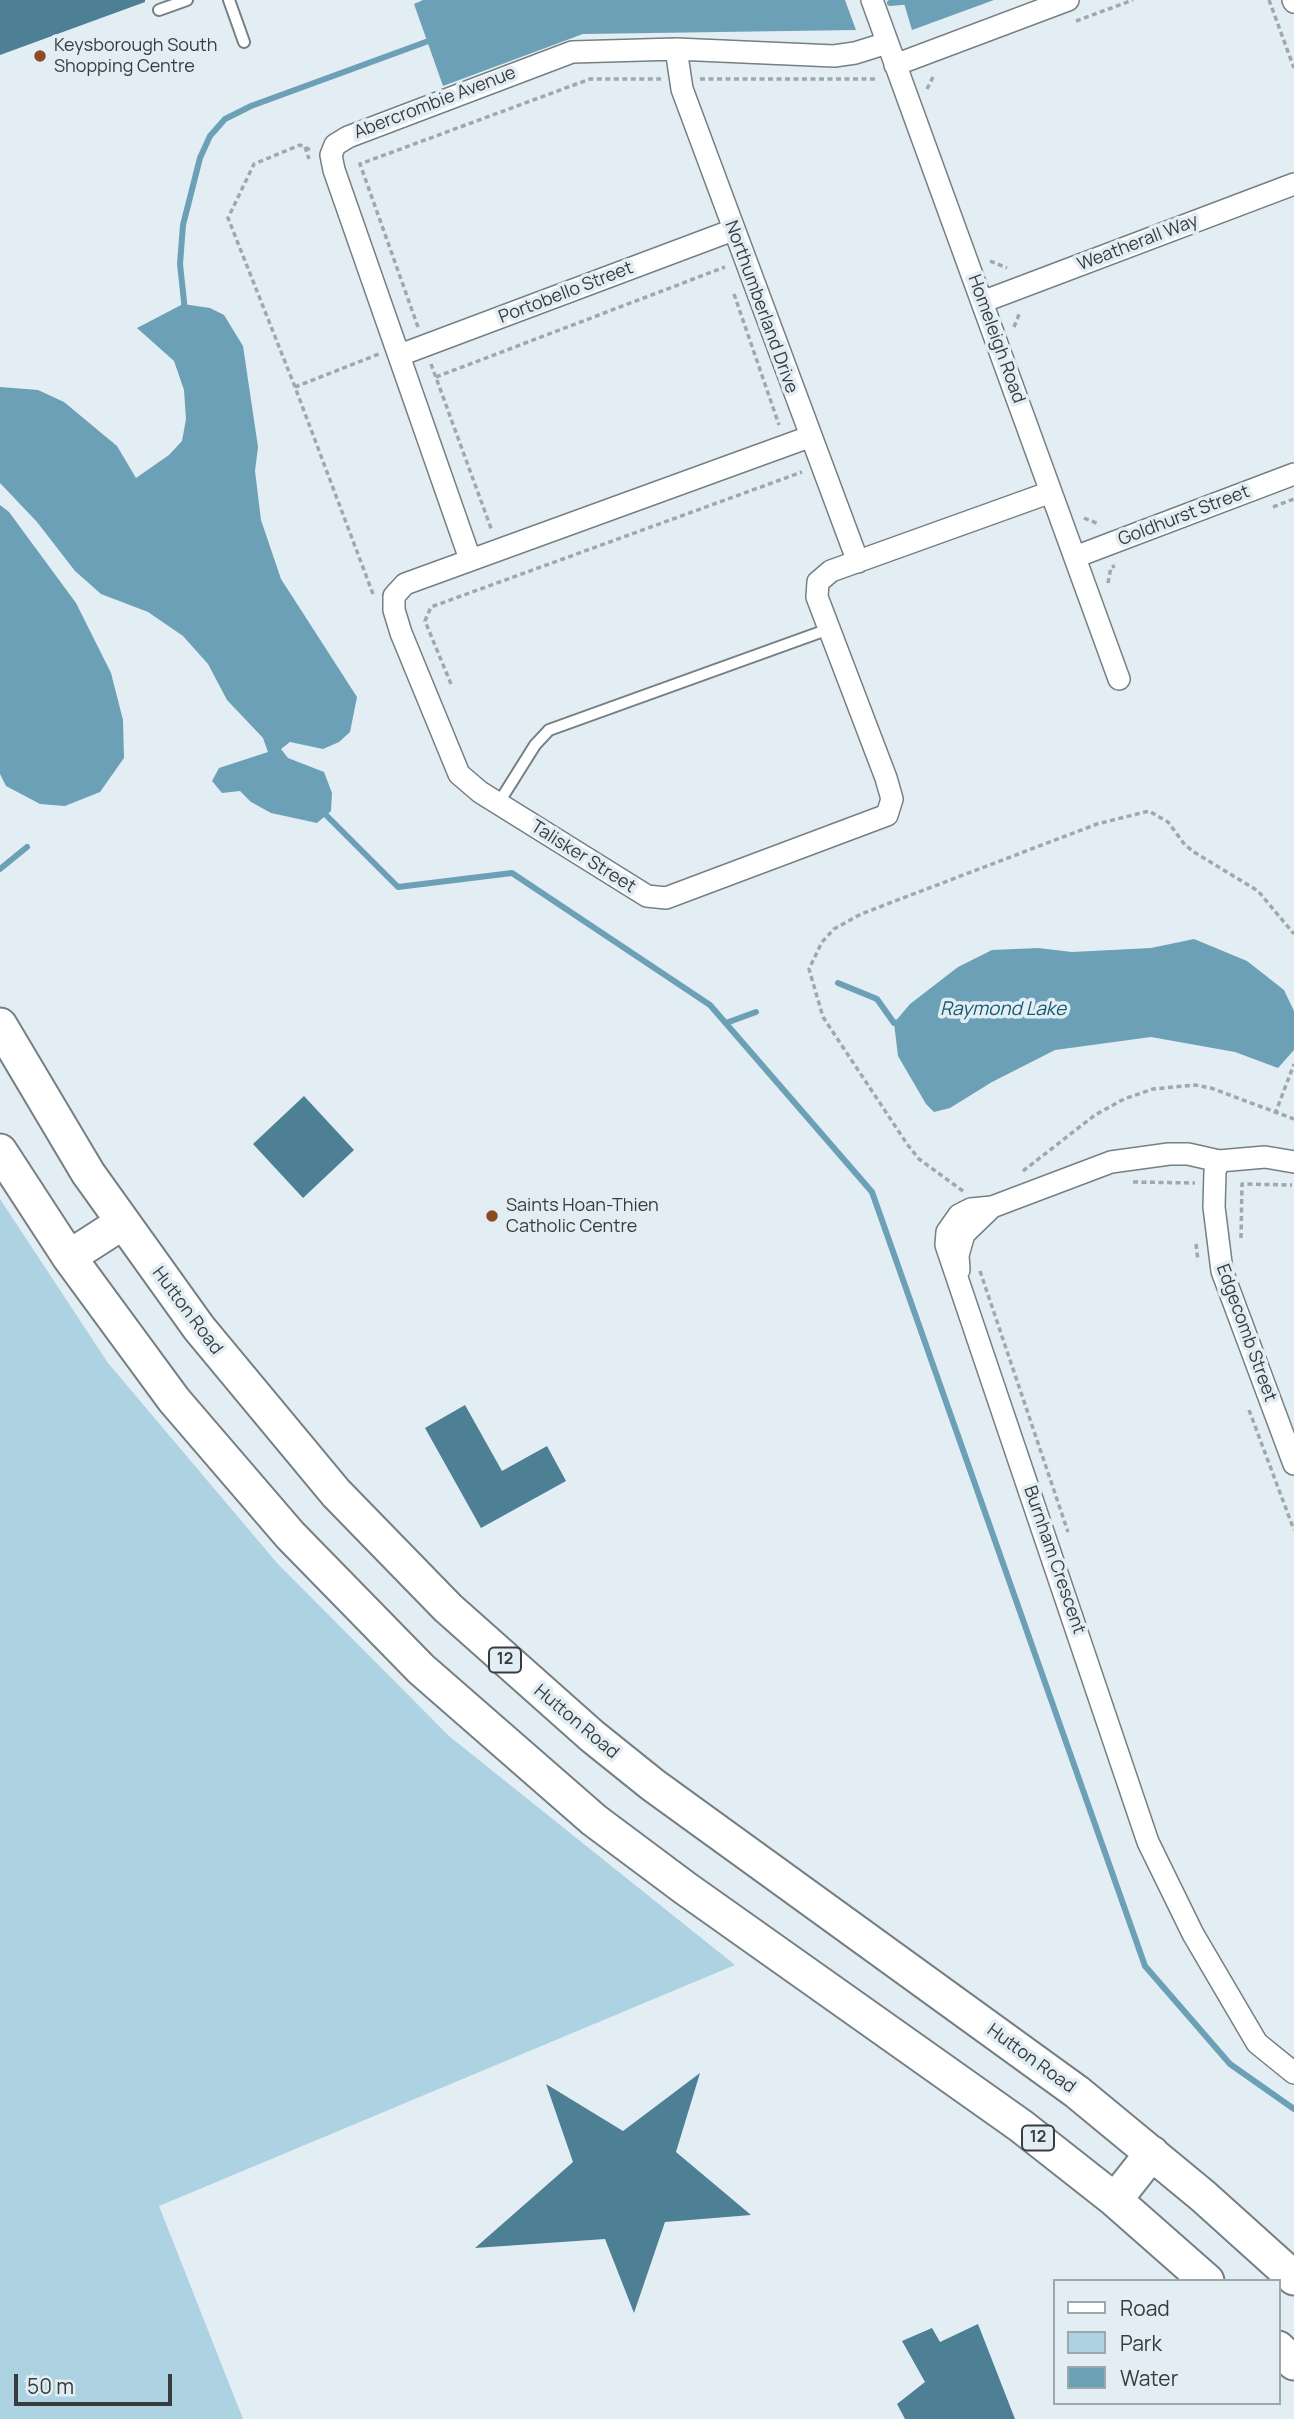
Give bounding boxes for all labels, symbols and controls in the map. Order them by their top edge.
place label: Keysborough South Shopping Centre [54,35,217,78]
marker: Keysborough South Shopping Centre [32,48,48,64]
street label: Abercrombie Avenue [351,62,519,144]
street label: Weatherall Way [1075,210,1201,276]
street label: Northumberland Drive [720,218,802,396]
street label: Portobello Street [496,257,636,329]
street label: Homeleigh Road [963,272,1029,406]
street label: Goldhurst Street [1115,481,1253,551]
street label: Talisker Street [527,816,639,898]
water label: Raymond Lake [940,999,1066,1021]
place label: Saints Hoan-Thien Catholic Centre [506,1195,659,1238]
marker: Saints Hoan-Thien Catholic Centre [484,1208,500,1224]
street label: Edgecomb Street [1211,1261,1281,1405]
street label: Hutton Road [147,1263,227,1359]
street label: Burnham Crescent [1018,1483,1090,1637]
road number: 12 [489,1648,521,1672]
street label: Hutton Road [529,1680,623,1764]
street label: Hutton Road [983,2020,1079,2098]
road number: 12 [1022,2126,1054,2150]
legend [1052,2279,1280,2405]
text: Road [1120,2294,1170,2322]
text: Park [1120,2329,1162,2357]
scale bar [18,2360,175,2404]
text: Water [1120,2364,1178,2392]
text: 50 m [27,2372,74,2400]

